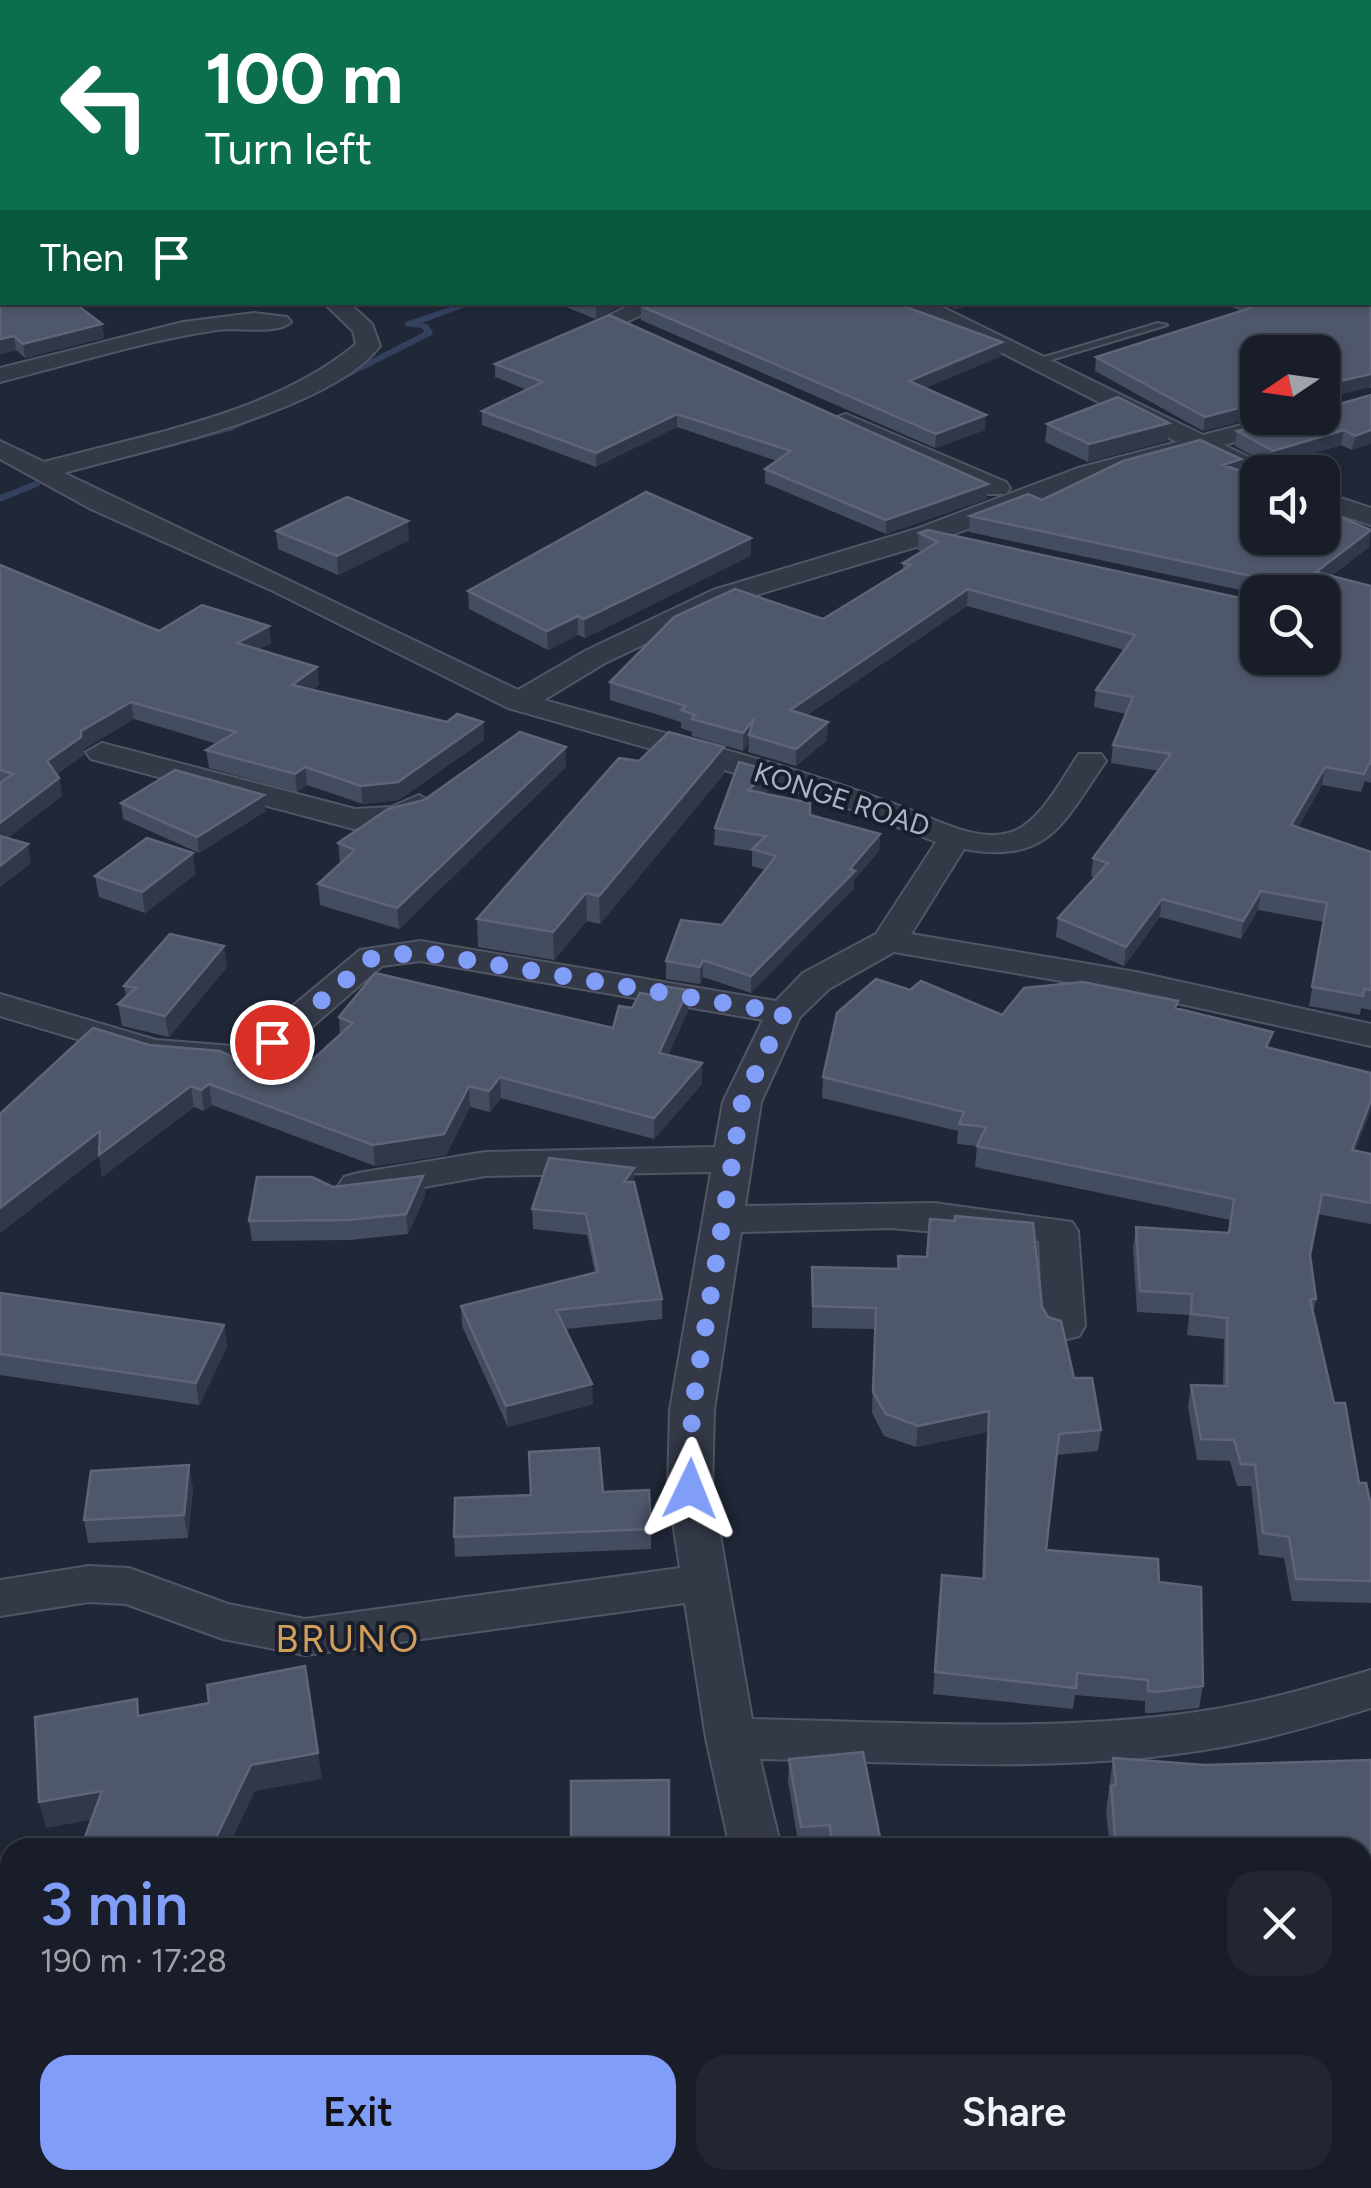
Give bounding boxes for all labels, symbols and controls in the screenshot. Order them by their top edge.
text: 100 m [205,36,403,121]
icon: left [40,40,170,170]
text: Turn left [205,121,372,175]
icon: arrive [144,230,199,285]
text: Then [40,235,124,281]
north arrow [1240,335,1340,435]
map controls [1240,335,1340,675]
button: sound [1240,455,1340,555]
button: search [1240,575,1340,675]
street label: KONGE ROAD [750,755,934,843]
pin [230,1000,315,1085]
icon: arrive [245,1015,300,1070]
position arrow [638,1437,742,1541]
district label: BRUNO [275,1616,421,1662]
text: 3 min [40,1868,188,1940]
button: close [1227,1871,1332,1976]
text: 190 m · 17:28 [40,1942,227,1980]
button: Exit [40,2055,676,2170]
button: Share [696,2055,1332,2170]

